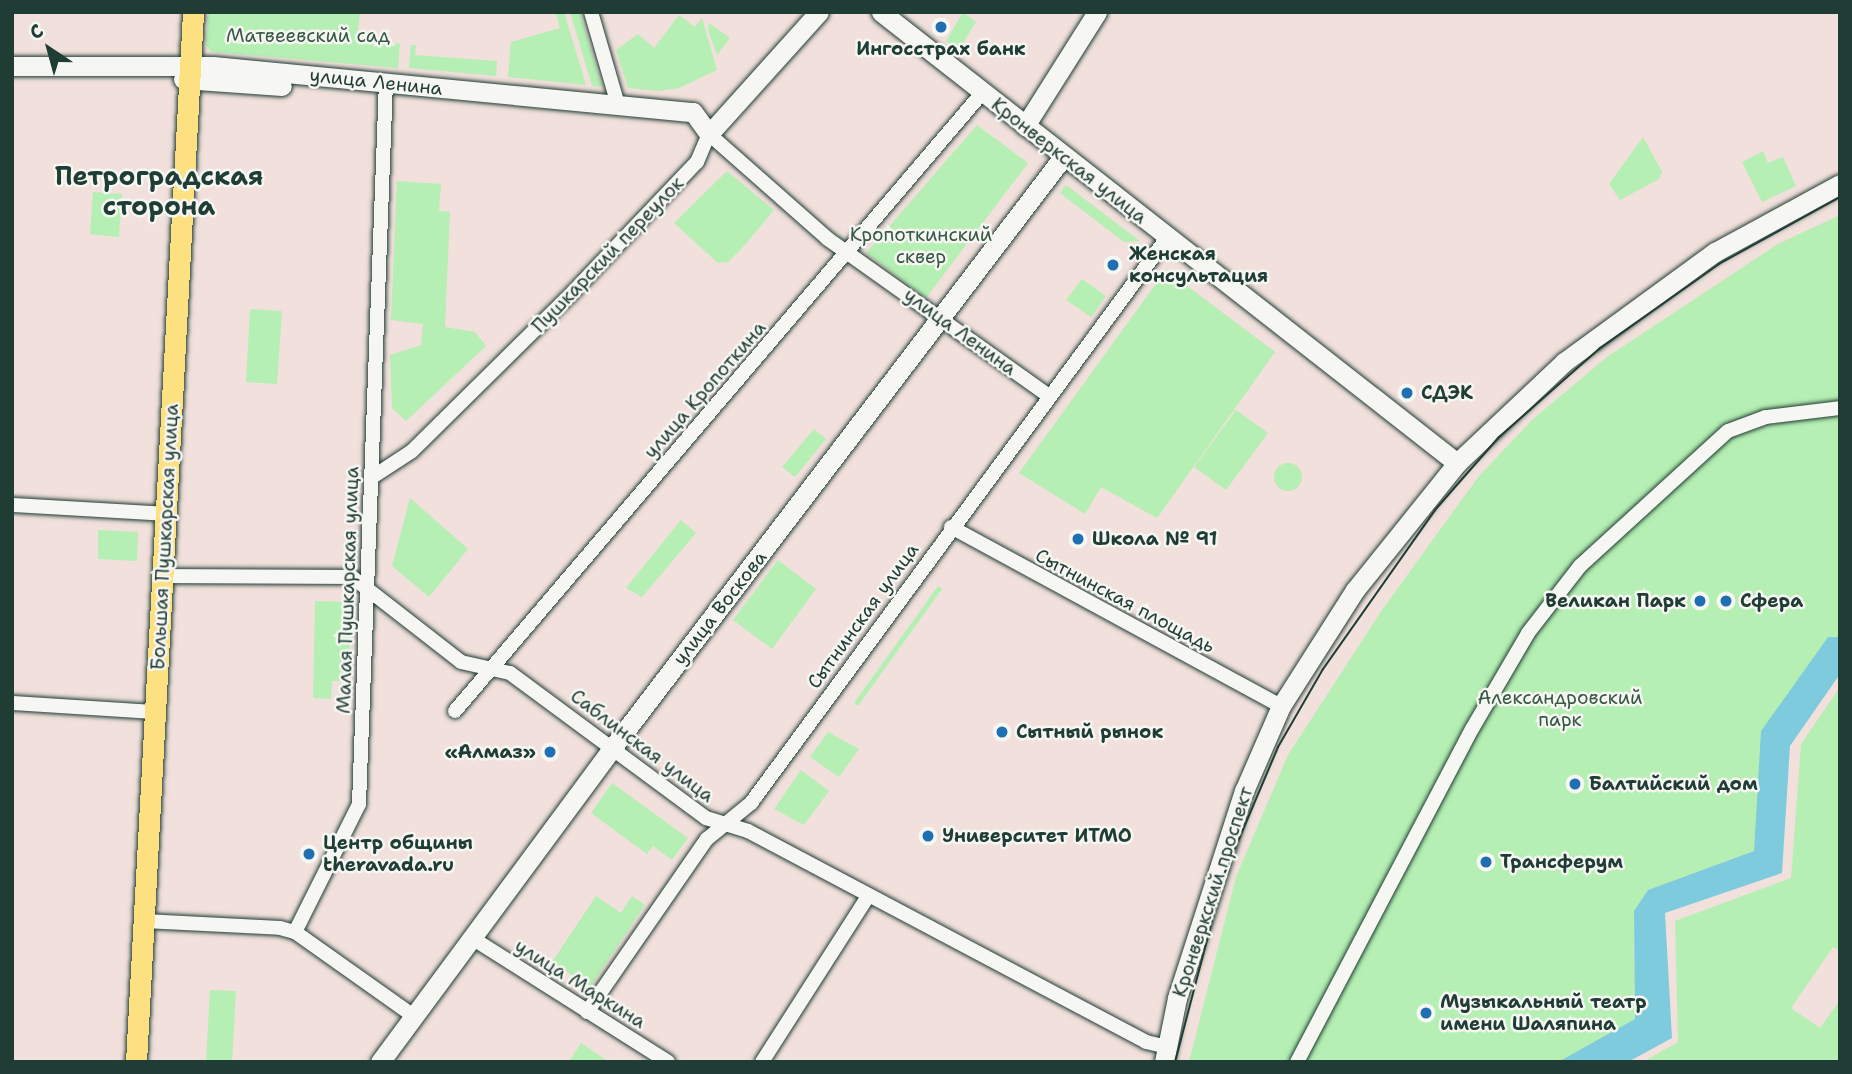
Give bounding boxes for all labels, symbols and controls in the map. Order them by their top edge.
north arrow [14,14,84,84]
text: С [24,18,48,45]
marker: Ингосстрах банк [933,19,949,35]
park label: Матвеевский сад [226,25,390,47]
place label: Ингосстрах банк [856,38,1026,60]
street label: улица Ленина [308,64,444,100]
street label: Кронверкская улица [987,93,1151,229]
district label: Петроградская сторона [55,160,263,222]
street label: Пушкарский переулок [527,172,689,338]
park label: Кропоткинский сквер [850,224,992,268]
place label: Женская консультация [1129,243,1268,287]
marker: Женская консультация [1103,255,1123,275]
street label: улица Ленина [899,284,1021,380]
street label: улица Кропоткина [639,317,771,463]
place label: СДЭК [1421,382,1473,404]
marker: СДЭК [1399,385,1415,401]
street label: Большая Пушкарская улица [147,403,183,671]
street label: Малая Пушкарская улица [332,466,364,714]
place label: Школа № 91 [1092,528,1217,550]
marker: Школа № 91 [1070,531,1086,547]
street label: Сытнинская улица [803,539,923,693]
street label: Сытнинская площадь [1031,544,1219,658]
street label: улица Воскова [668,546,772,670]
place label: Великан Парк [1545,590,1686,612]
place label: Сфера [1740,590,1803,612]
marker: Великан Парк [1692,593,1708,609]
marker: Сфера [1718,593,1734,609]
street label: Саблинская улица [566,685,718,807]
park label: Александровский парк [1478,687,1642,731]
place label: Сытный рынок [1016,721,1163,743]
marker: Сытный рынок [994,724,1010,740]
place label: «Алмаз» [445,741,536,763]
marker: «Алмаз» [542,744,558,760]
place label: Балтийский дом [1589,773,1758,795]
marker: Балтийский дом [1567,776,1583,792]
street label: Кронверкский проспект [1168,784,1258,1000]
place label: Университет ИТМО [942,825,1132,847]
marker: Университет ИТМО [920,828,936,844]
place label: Центр общины theravada.ru [323,832,473,876]
marker: Центр общины theravada.ru [301,846,317,862]
place label: Трансферум [1500,851,1623,873]
marker: Трансферум [1478,854,1494,870]
street label: улица Маркина [510,935,650,1033]
place label: Музыкальный театр имени Шаляпина [1440,991,1647,1035]
marker: Музыкальный театр имени Шаляпина [1418,1005,1434,1021]

